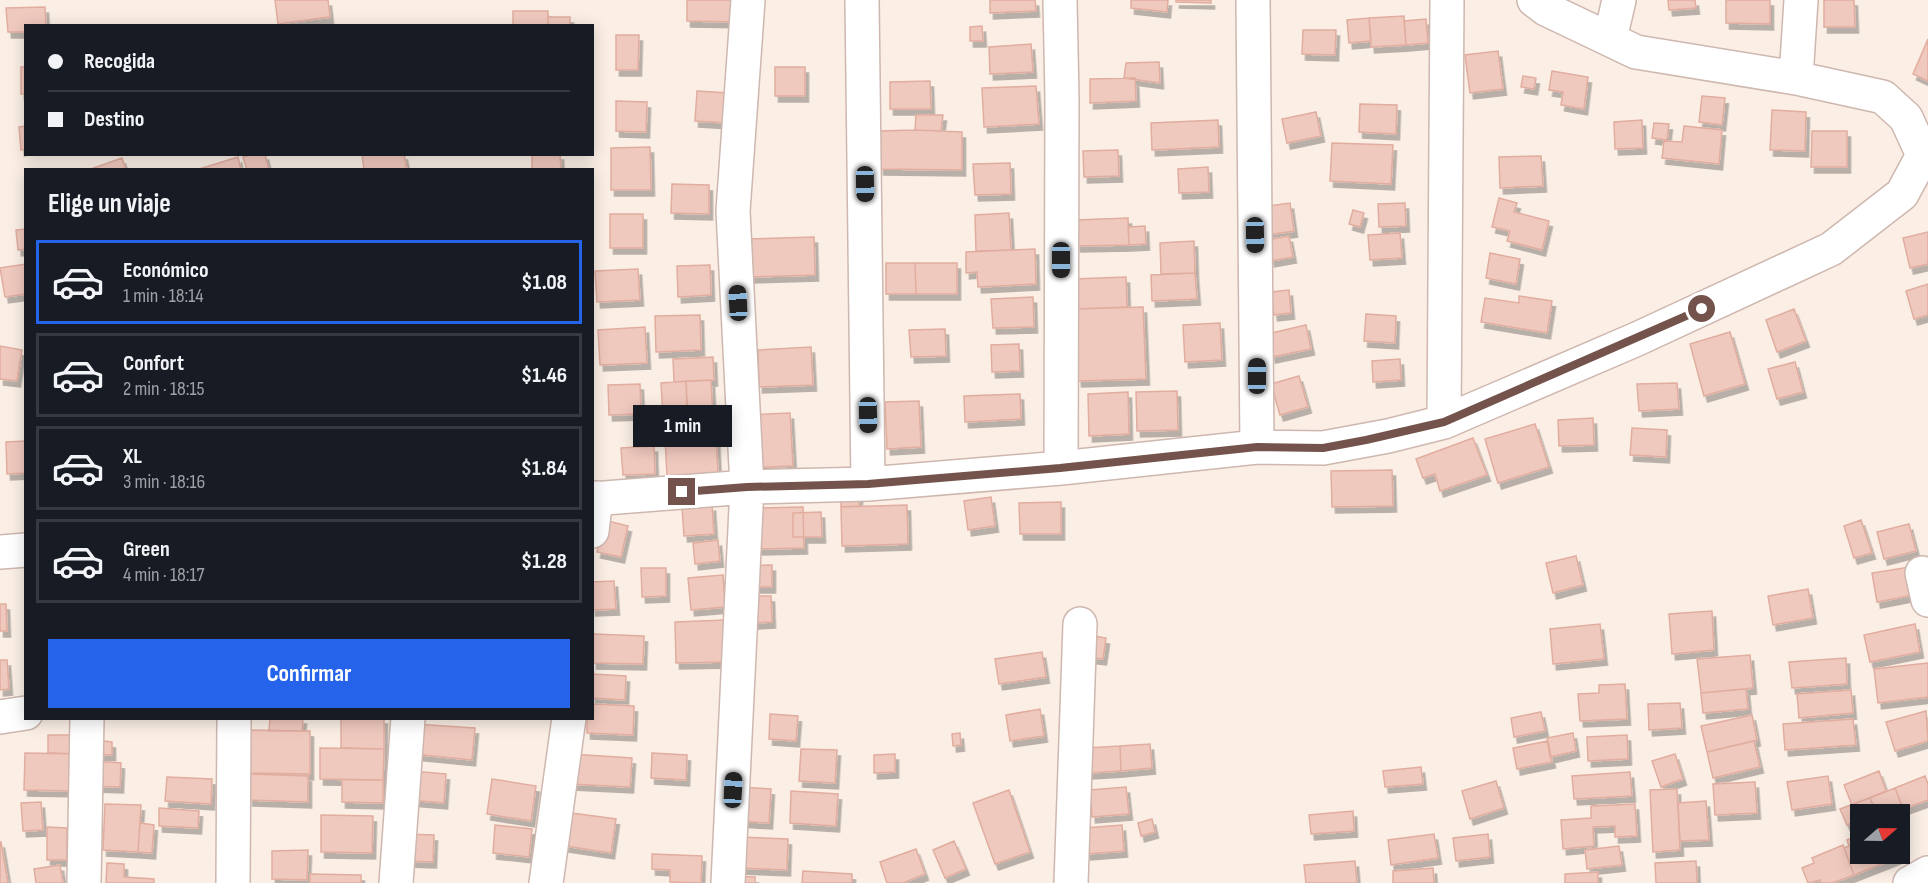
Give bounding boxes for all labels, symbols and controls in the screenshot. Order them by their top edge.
text: Recogida [84,48,155,75]
text: Destino [84,106,144,133]
car [856,166,874,202]
text: Elige un viaje [48,188,171,220]
car [1246,217,1264,253]
car [1052,242,1070,278]
icon: car [51,255,105,309]
text: Económico [123,257,209,284]
text: $1.08 [521,269,567,296]
text: 1 min · 18:14 [123,284,204,308]
car [728,285,748,321]
route start [1688,295,1715,322]
icon: car [51,348,105,402]
text: Confort [123,350,184,377]
car [1248,358,1266,394]
text: $1.46 [521,362,567,389]
text: 2 min · 18:15 [123,377,204,401]
car [859,397,877,433]
callout: 1 min [632,405,732,447]
text: 1 min [664,414,701,438]
icon: car [51,441,105,495]
text: XL [123,443,142,470]
text: $1.84 [521,455,567,482]
text: 3 min · 18:16 [123,470,205,494]
route end [668,478,695,505]
icon: car [51,534,105,588]
text: Green [123,536,170,563]
text: $1.28 [521,548,567,575]
text: 4 min · 18:17 [123,563,205,587]
button: Confirmar [48,639,570,708]
car [723,772,743,808]
north arrow [1850,804,1910,864]
map controls [1850,804,1910,864]

